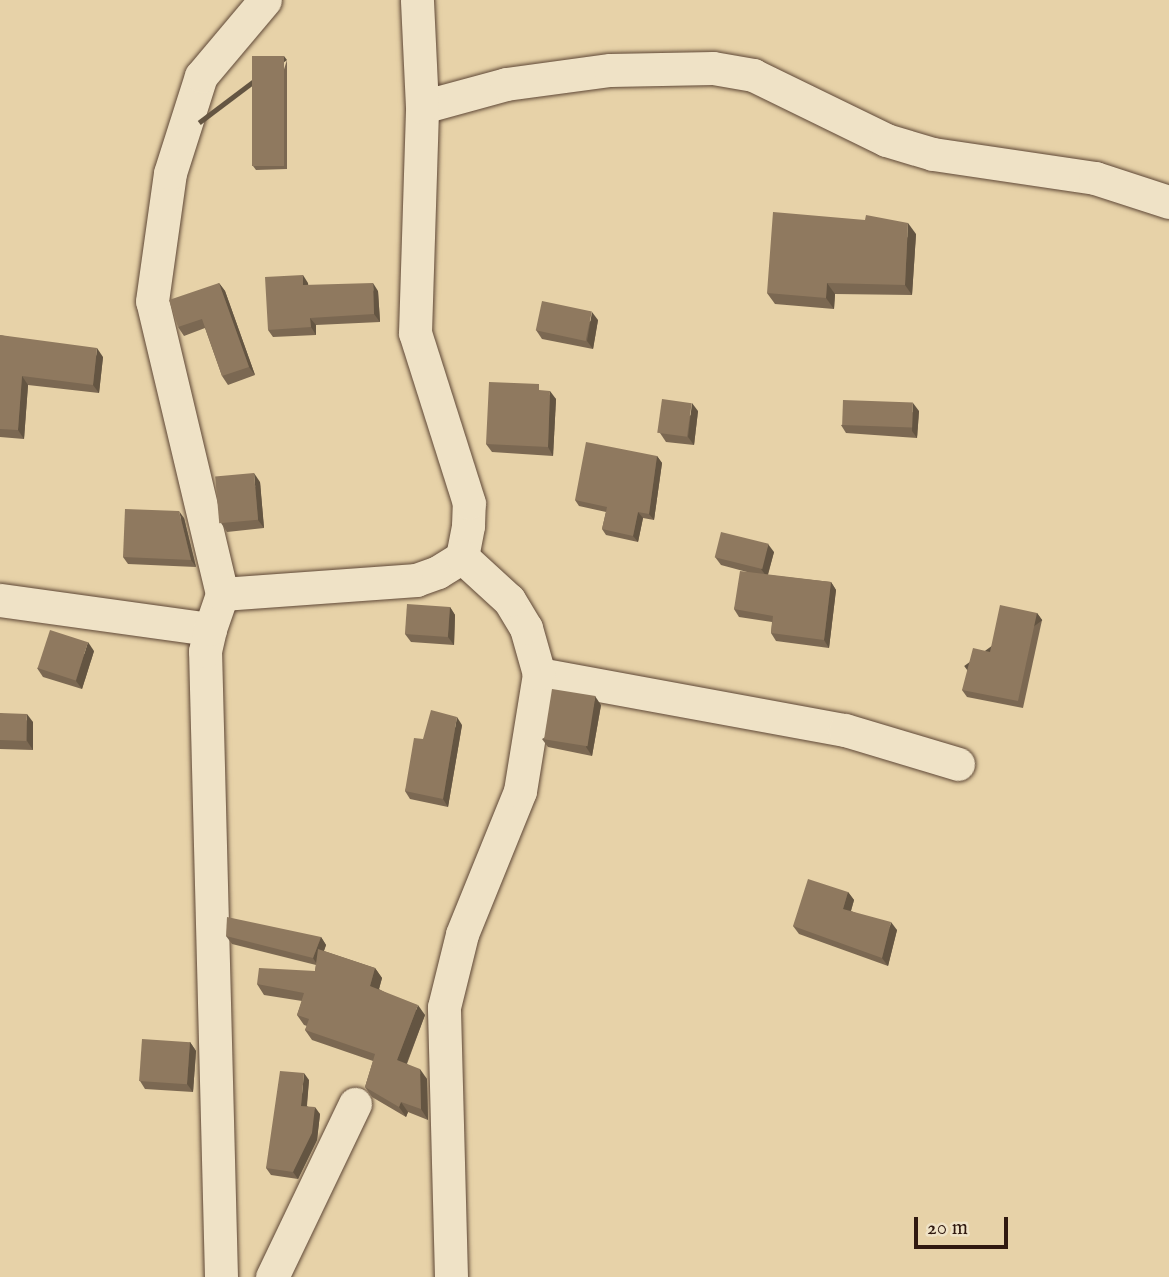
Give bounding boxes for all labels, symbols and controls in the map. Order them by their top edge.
scale bar [917,1204,1012,1248]
text: 20 m [927,1215,968,1242]

